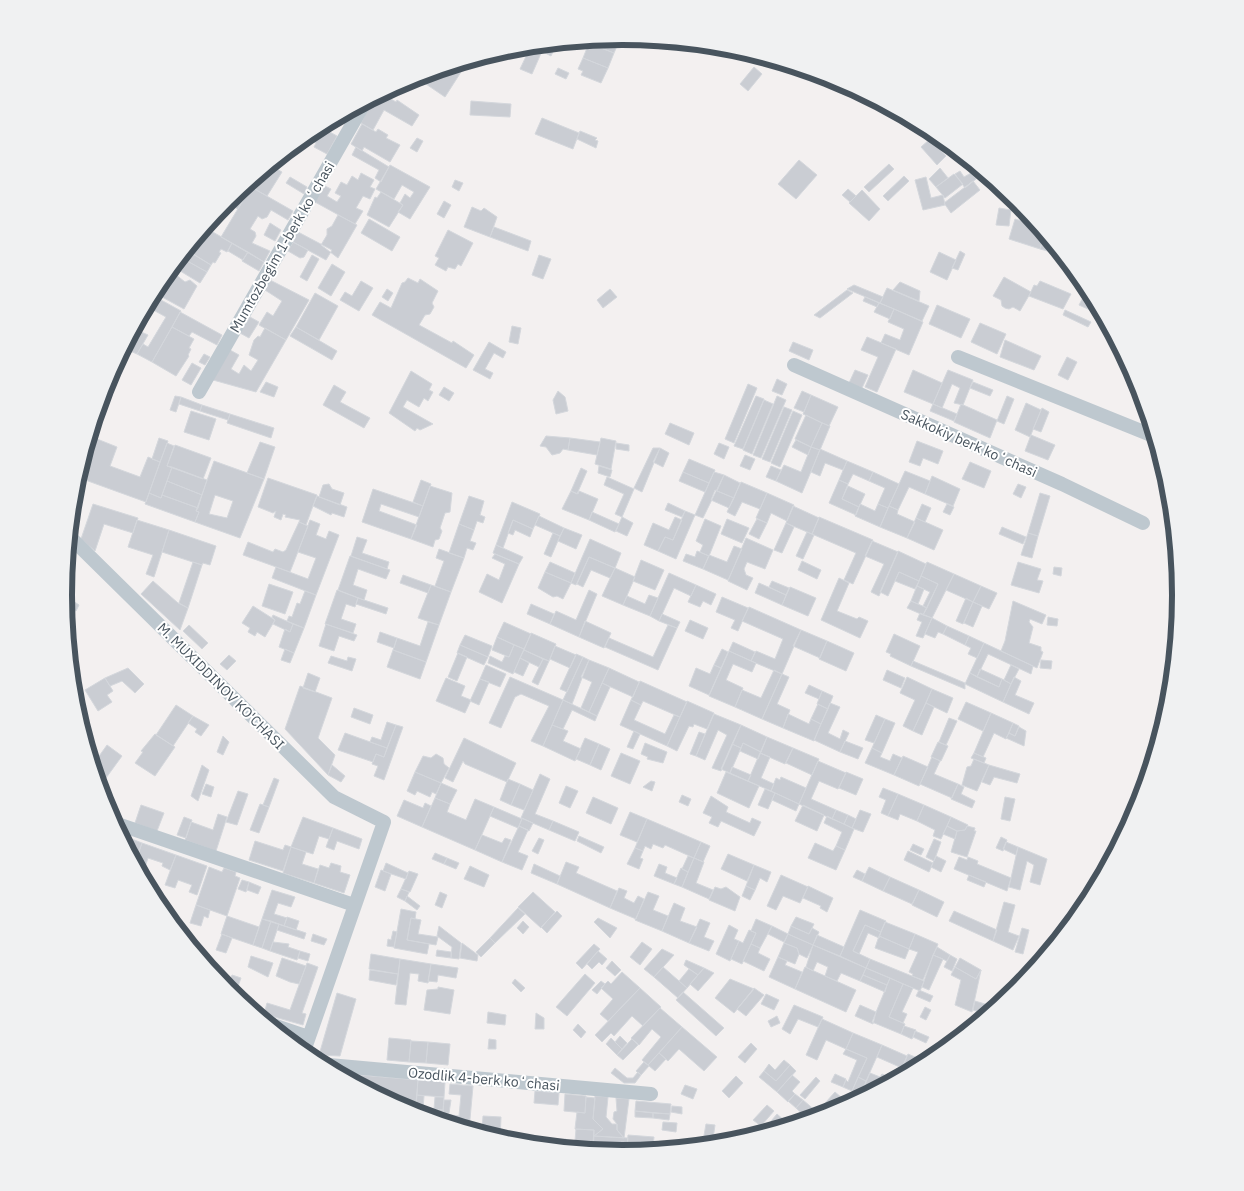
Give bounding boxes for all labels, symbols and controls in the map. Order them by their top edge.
street label: Mumtozbegim 1-berk koʻchasi [226,158,338,336]
street label: Sakkokiy berk koʻchasi [898,405,1040,481]
street label: M. MUXIDDINOV KO'CHASI [154,619,288,753]
street label: Ozodlik 4-berk koʻchasi [408,1063,560,1095]

